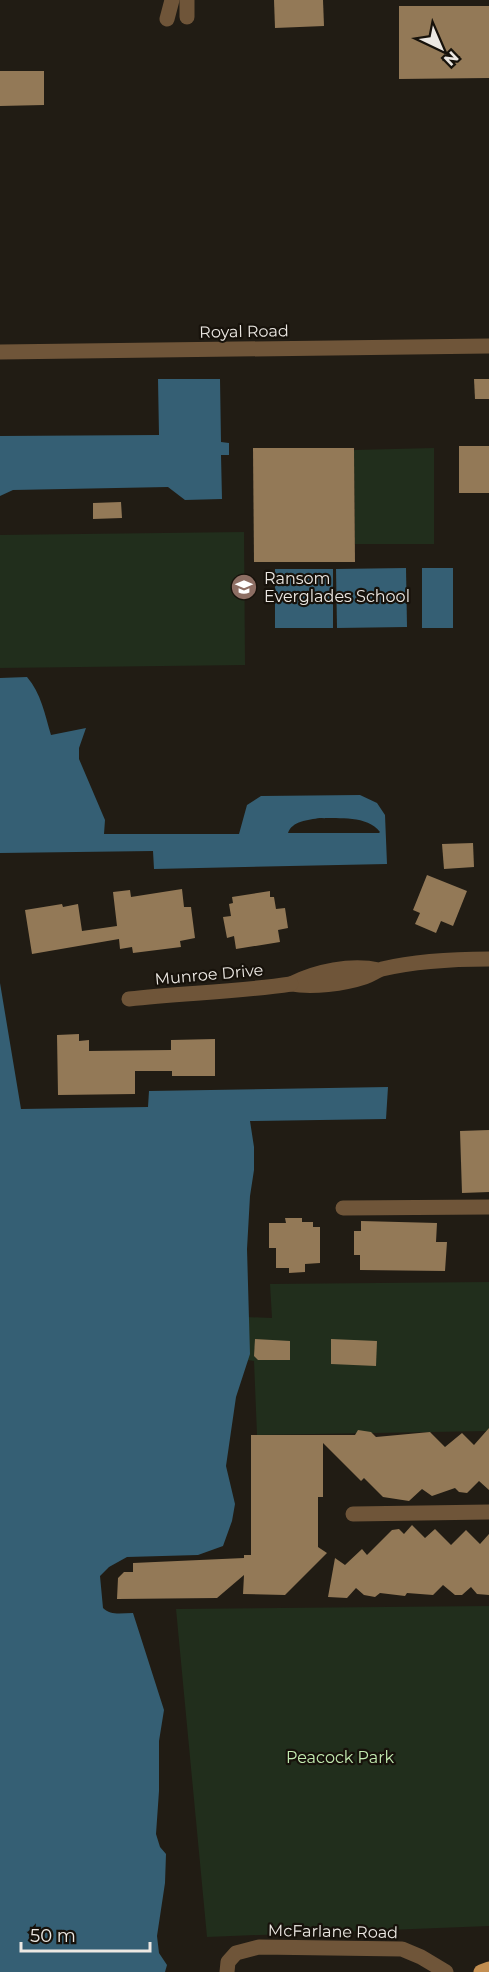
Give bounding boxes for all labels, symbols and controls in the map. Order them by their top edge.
north arrow [411,18,471,78]
text: N [440,47,462,70]
street label: Royal Road [199,321,289,342]
place label: Ransom Everglades School [264,569,410,606]
school or university icon: Ransom Everglades School [229,572,259,602]
street label: Munroe Drive [154,960,264,989]
park label: Peacock Park [286,1748,395,1767]
scale bar [21,1915,150,1953]
street label: McFarlane Road [268,1921,398,1942]
text: 50 m [30,1925,76,1947]

